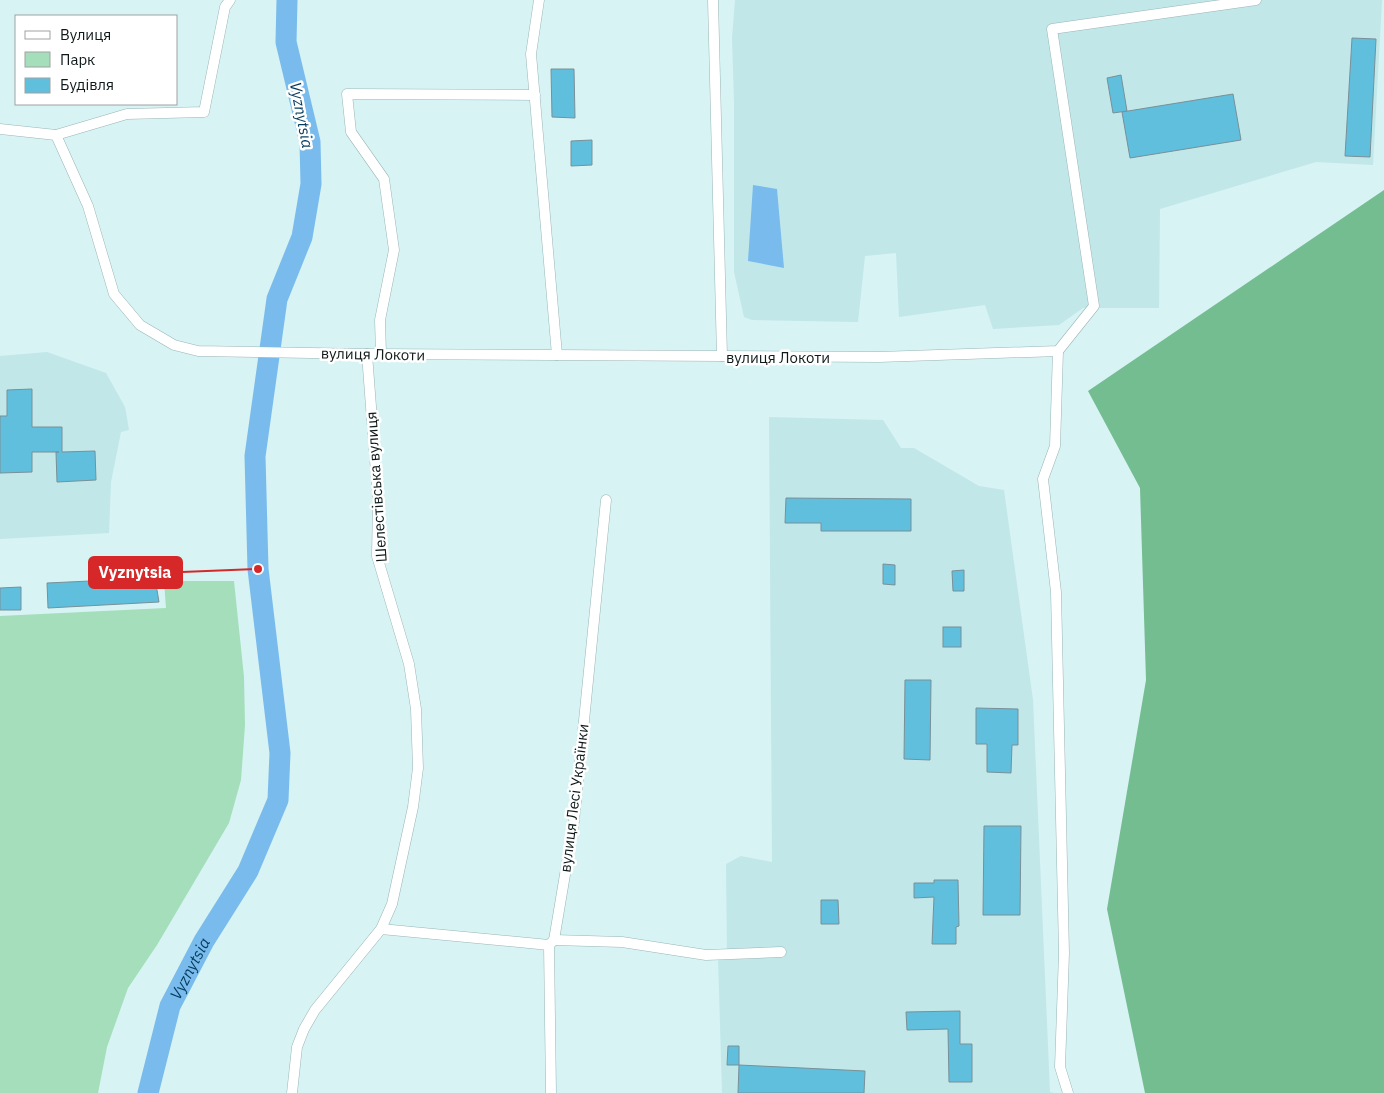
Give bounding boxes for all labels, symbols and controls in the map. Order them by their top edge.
legend [15,15,178,105]
text: Вулиця [60,25,111,44]
text: Парк [60,50,95,69]
text: Будівля [60,75,114,94]
water label: Vyznytsia [286,80,318,150]
street label: вулиця Локоти [321,344,425,364]
street label: вулиця Локоти [726,348,830,367]
street label: Шелестівська вулиця [361,411,391,563]
callout: Vyznytsia [89,557,182,588]
text: Vyznytsia [99,562,171,582]
street label: вулиця Лесі Українки [555,723,593,873]
water label: Vyznytsia [165,934,214,1003]

